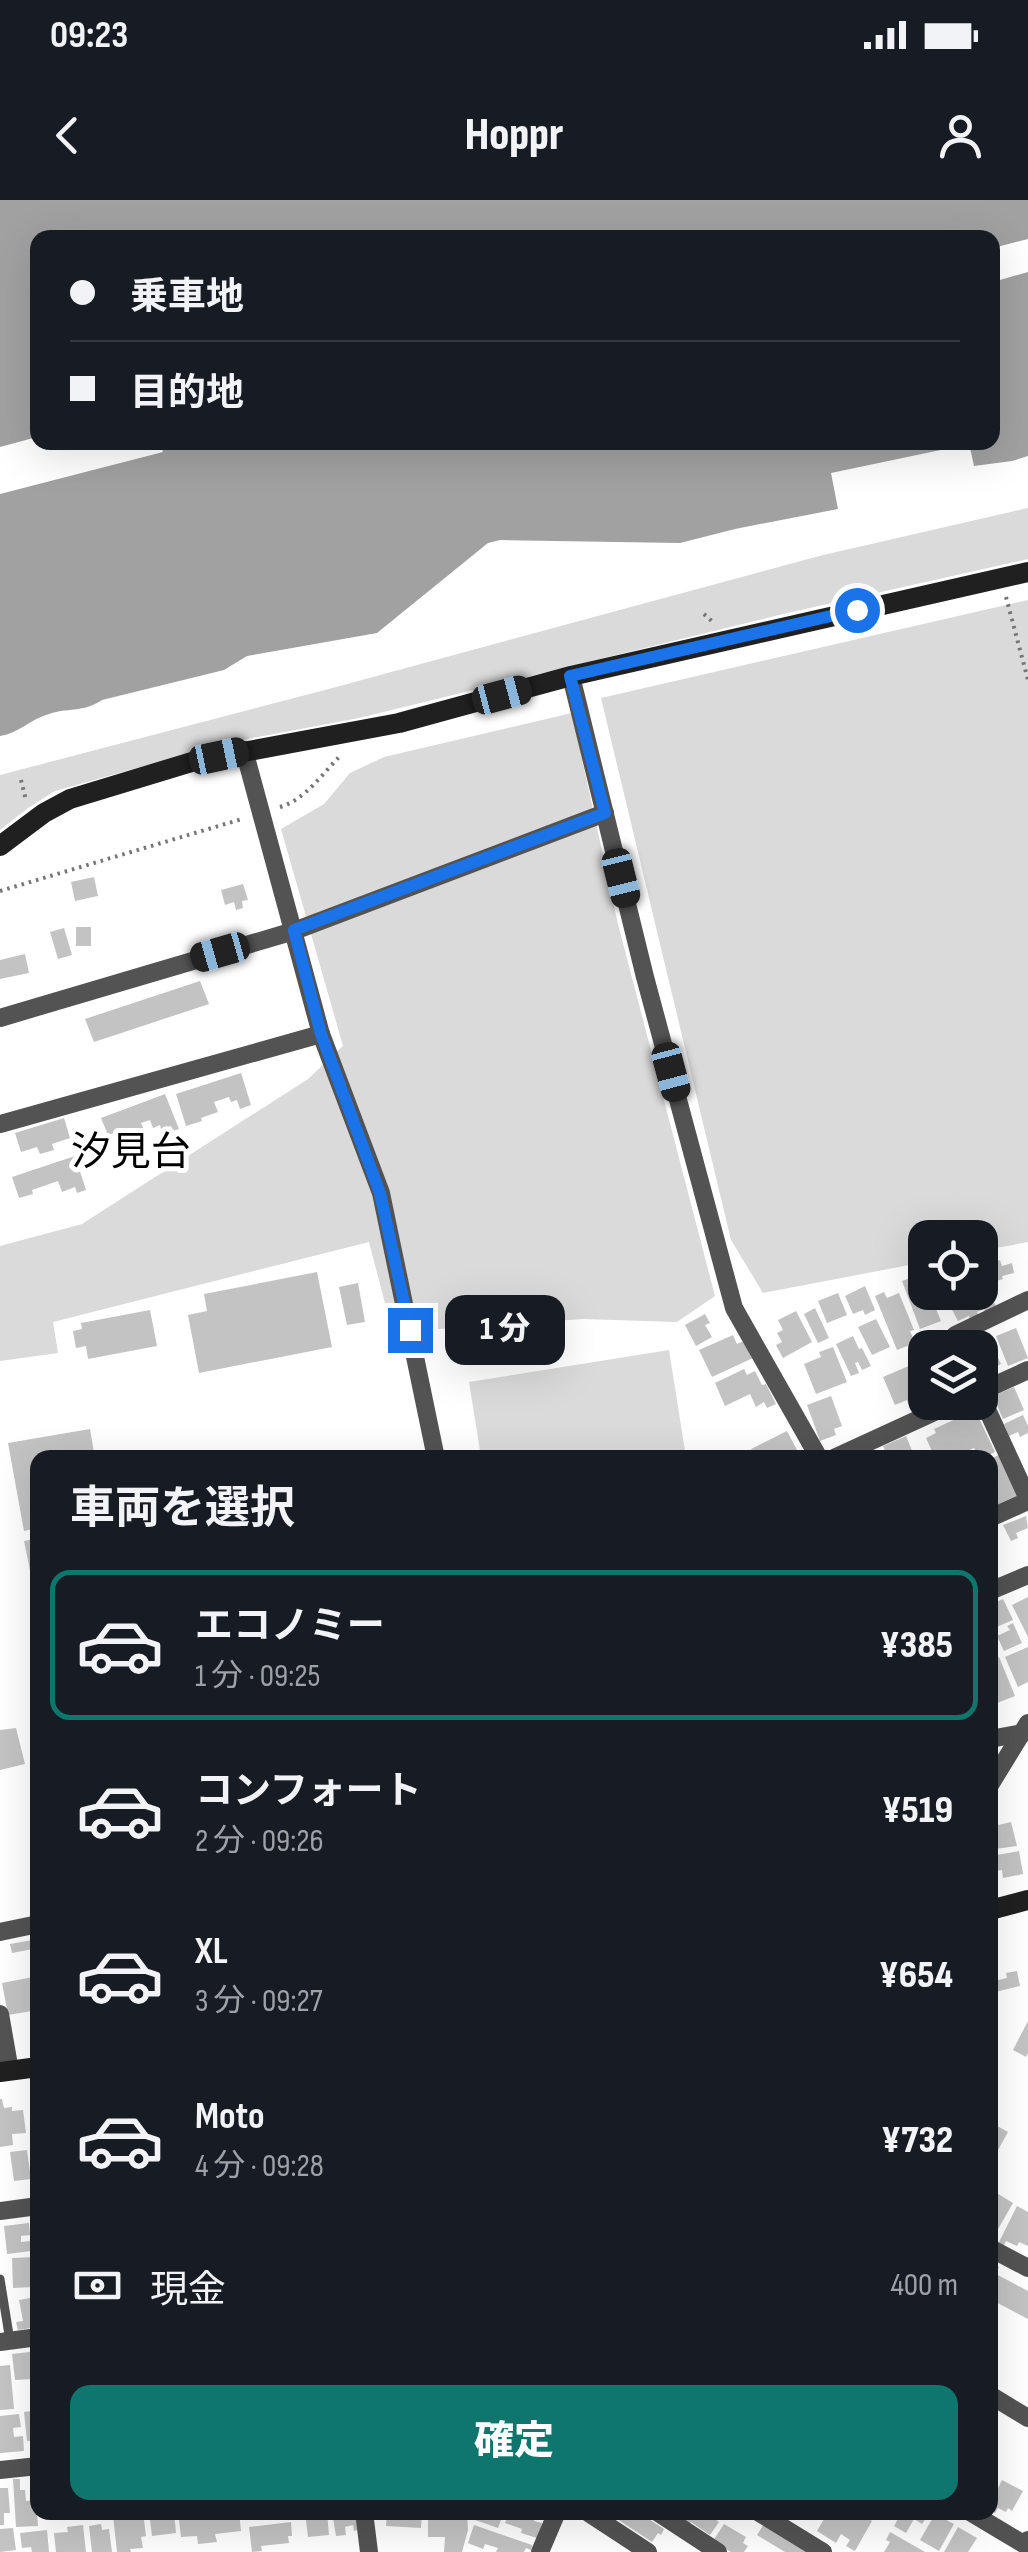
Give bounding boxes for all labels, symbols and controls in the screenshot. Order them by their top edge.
text: 09:23 [50,13,128,58]
icon: back [40,108,95,163]
text: Hoppr [465,108,563,163]
icon: person [933,108,988,163]
text: 乗車地 [130,275,244,320]
text: 目的地 [130,371,244,416]
route start [835,588,880,633]
car [469,673,535,717]
car [187,735,251,777]
car [599,845,643,911]
car [187,929,253,975]
car [649,1039,693,1105]
district label: 汐見台 [71,1129,191,1177]
map controls [908,1220,998,1420]
button: locate [908,1220,998,1310]
callout: 1 分 [445,1295,565,1365]
route end [388,1308,433,1353]
text: 1 分 [480,1310,530,1349]
button: layers [908,1330,998,1420]
text: 車両を選択 [70,1482,295,1537]
icon: car [75,1600,165,1690]
text: エコノミー [195,1604,385,1649]
text: ¥385 [880,1623,953,1668]
text: 1 分 · 09:25 [195,1657,320,1696]
icon: car [75,1765,165,1855]
text: コンフォート [195,1769,422,1814]
text: ¥519 [882,1788,953,1833]
text: 2 分 · 09:26 [195,1822,324,1861]
text: XL [195,1929,228,1974]
icon: car [75,1930,165,2020]
text: ¥654 [879,1953,953,1998]
text: 3 分 · 09:27 [195,1982,323,2021]
text: Moto [195,2094,265,2139]
icon: car [75,2095,165,2185]
text: ¥732 [881,2118,953,2163]
text: 4 分 · 09:28 [195,2147,324,2186]
icon: cash [70,2258,125,2313]
text: 400 m [890,2266,958,2305]
text: 現金 [150,2268,226,2313]
button: 確定 [70,2385,958,2500]

